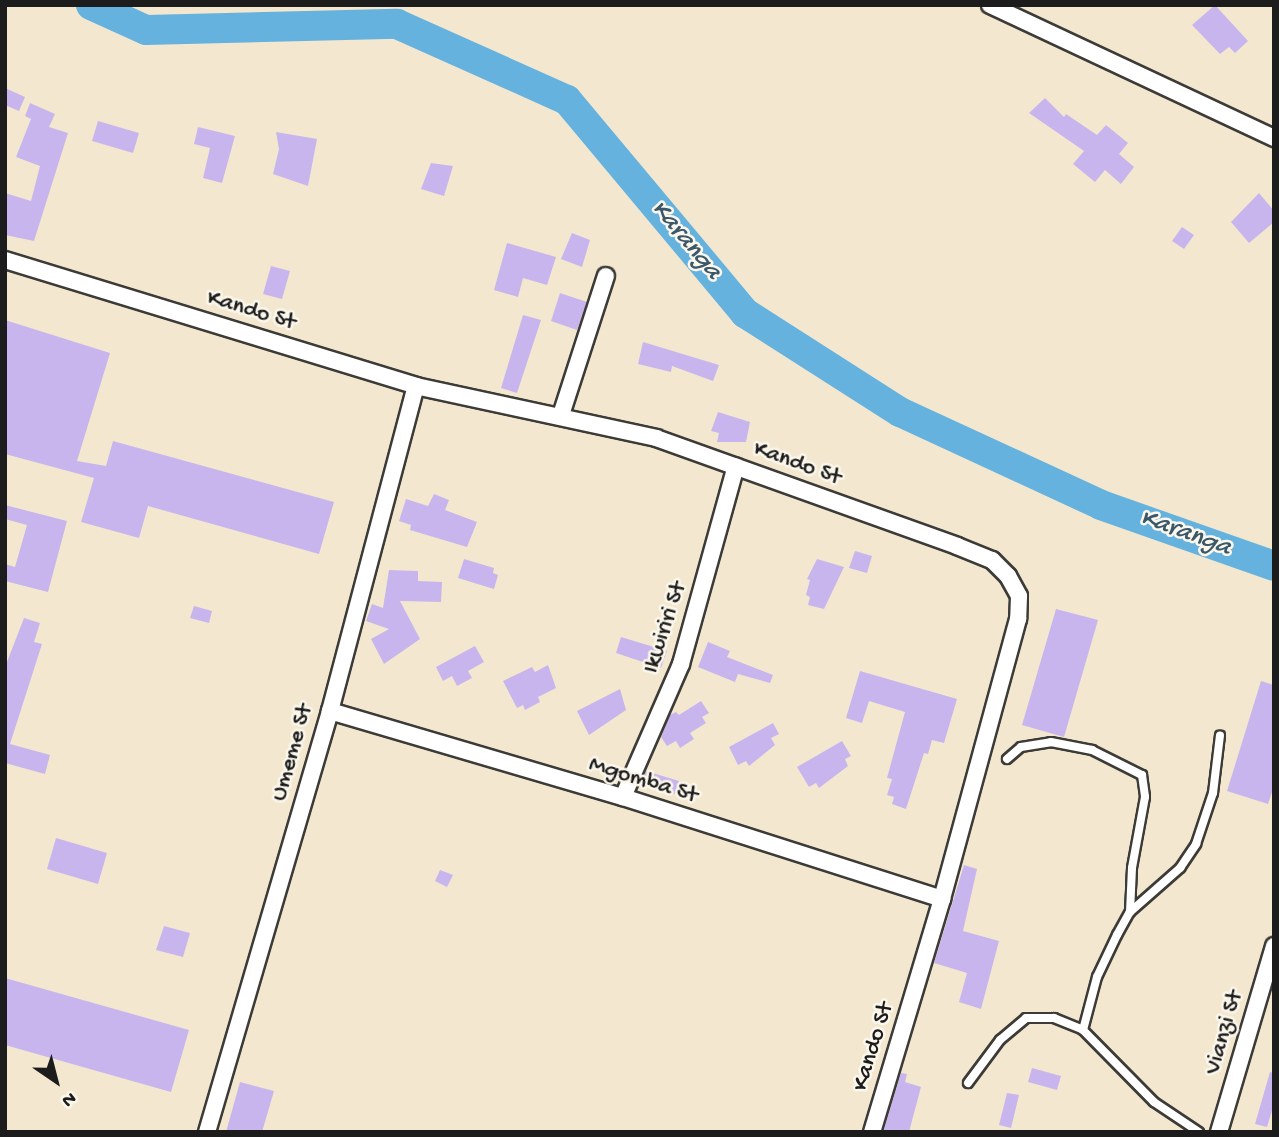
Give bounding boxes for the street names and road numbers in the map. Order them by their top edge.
street label: Kando St [203,284,299,338]
street label: Kando St [749,435,845,493]
street label: Ikwiriri St [638,579,694,677]
street label: Umeme St [265,701,321,805]
street label: Mgomba St [585,751,701,811]
street label: Vianzi St [1199,988,1251,1078]
street label: Kando St [847,999,901,1095]

